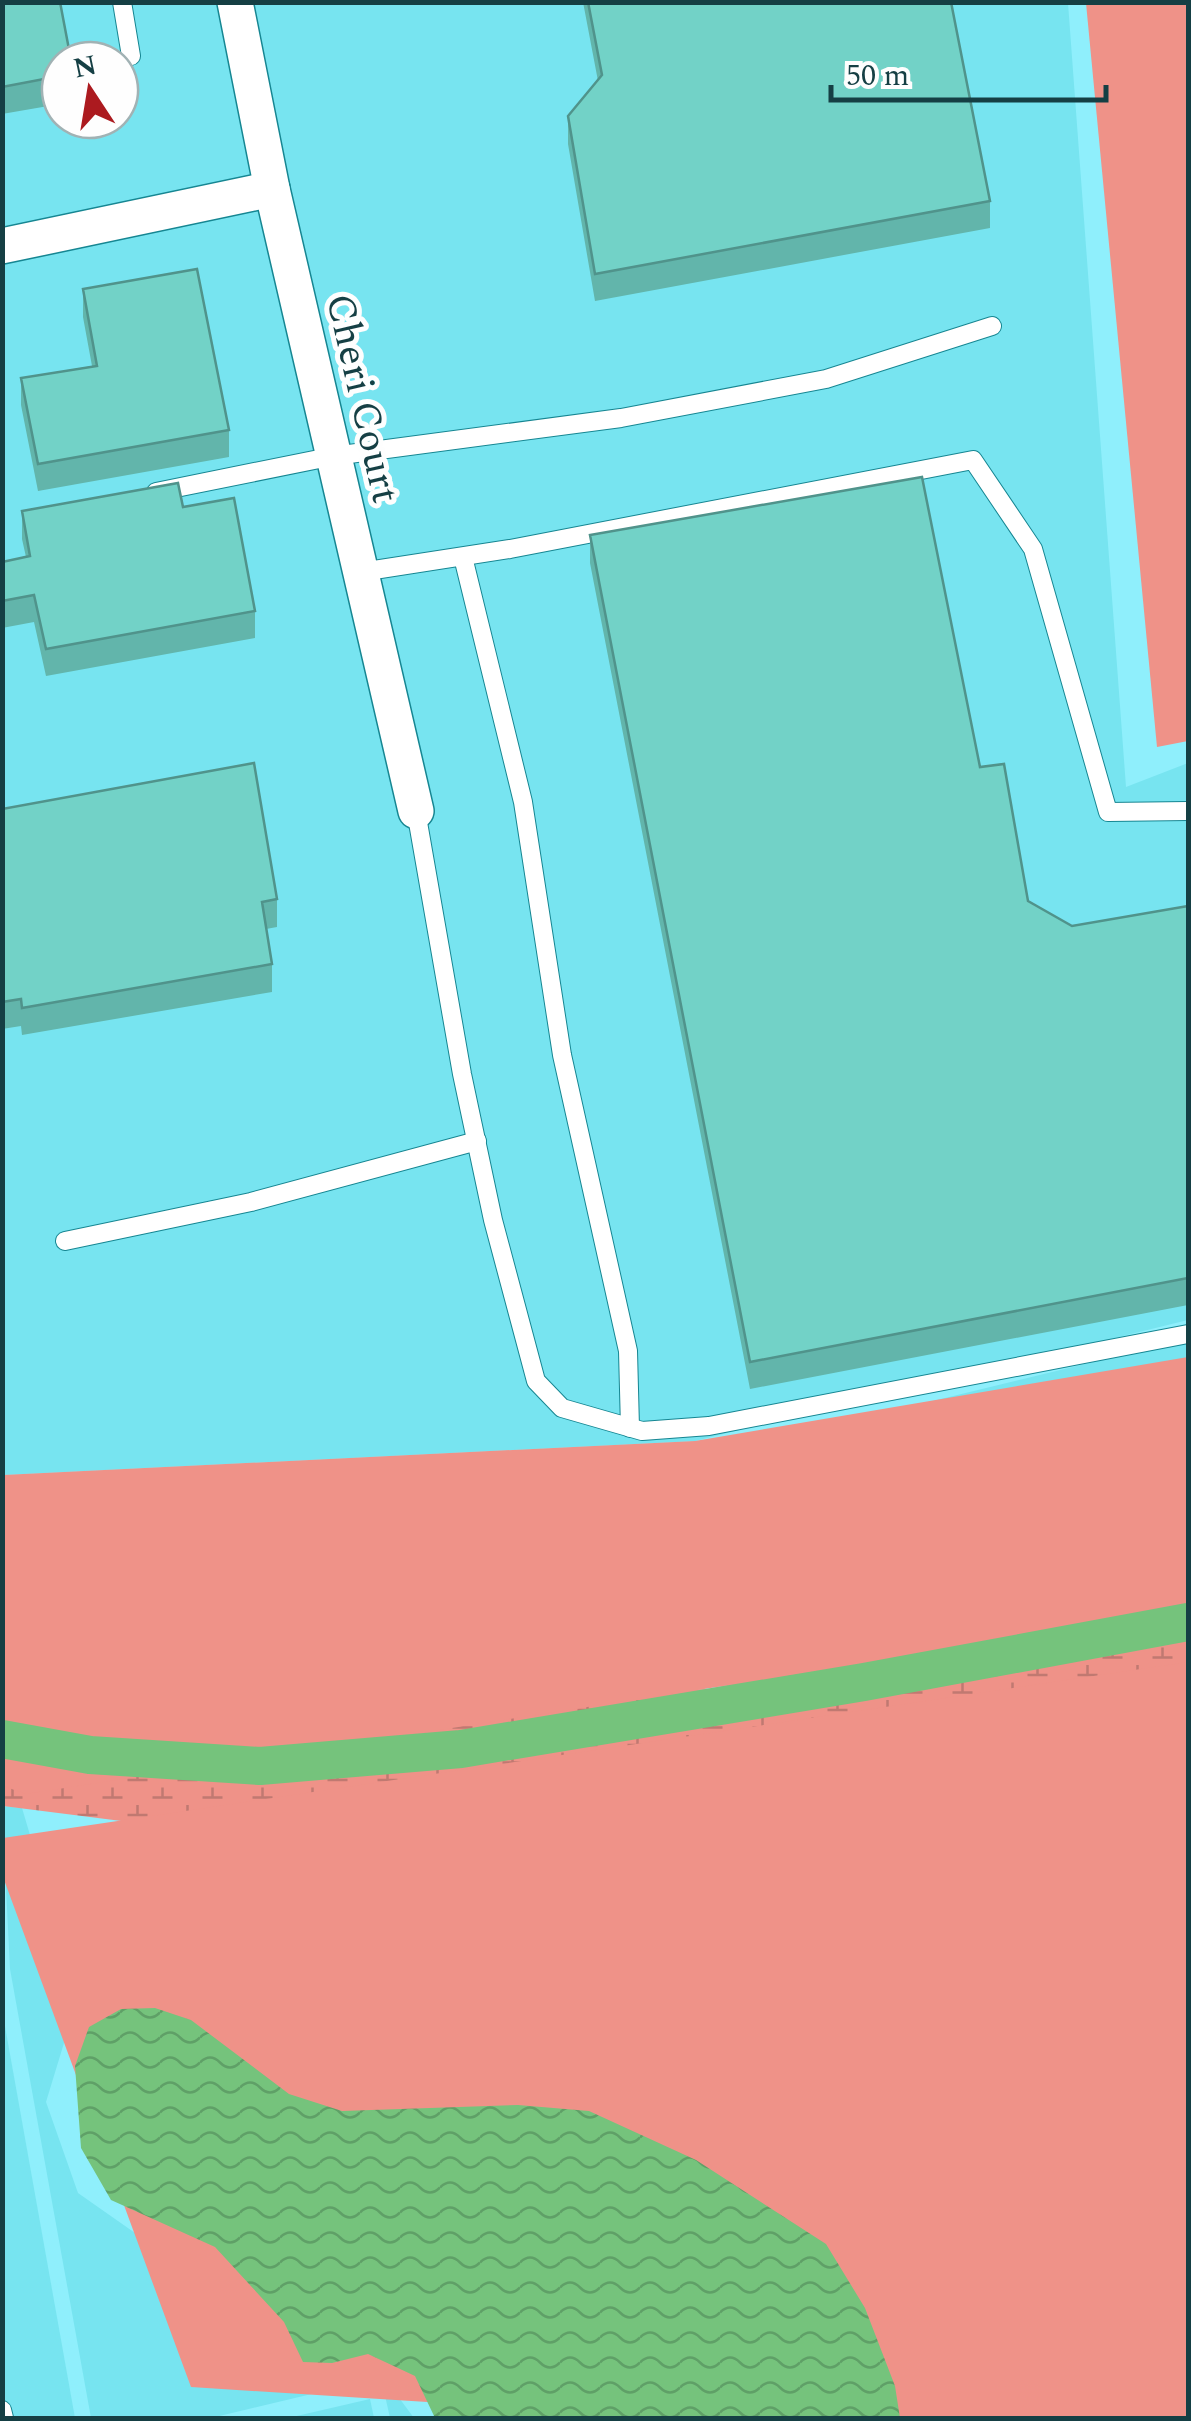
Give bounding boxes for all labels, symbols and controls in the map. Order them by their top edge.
north arrow [40,40,140,140]
scale bar [831,40,1106,102]
text: N [69,44,101,90]
text: 50 m [846,53,909,99]
street label: Cheri Court [308,288,415,509]

